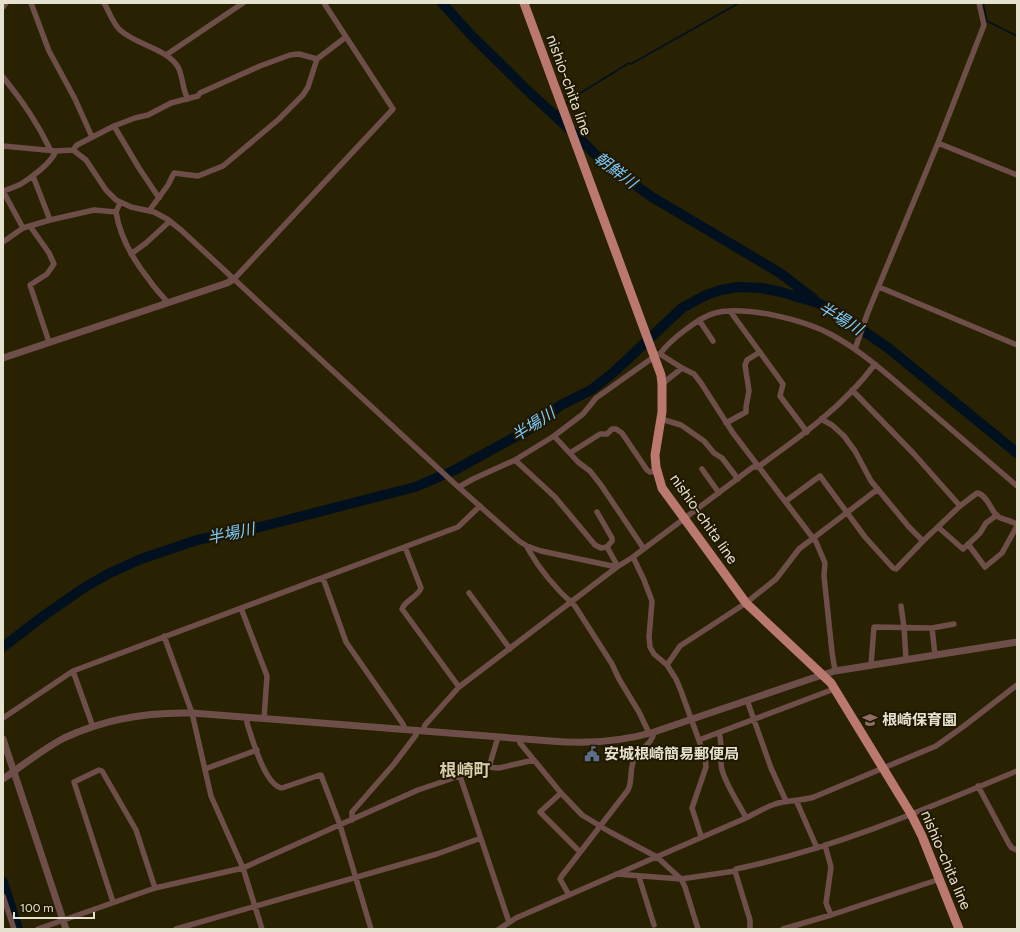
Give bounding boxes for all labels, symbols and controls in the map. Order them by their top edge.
street label: nishio-chita line [542,32,596,138]
water label: 朝鮮川 [591,148,642,194]
water label: 半場川 [815,298,868,340]
water label: 半場川 [508,402,560,445]
street label: nishio-chita line [666,470,742,568]
water label: 半場川 [206,519,259,548]
school or university icon: 根崎保育園 [861,711,879,729]
place label: 根崎保育園 [882,711,957,729]
public building icon: 安城根崎簡易郵便局 [583,745,601,763]
place label: 安城根崎簡易郵便局 [604,745,739,763]
district label: 根崎町 [440,760,491,780]
street label: nishio-chita line [917,808,975,912]
scale bar [14,894,94,920]
text: 100 m [20,901,54,915]

